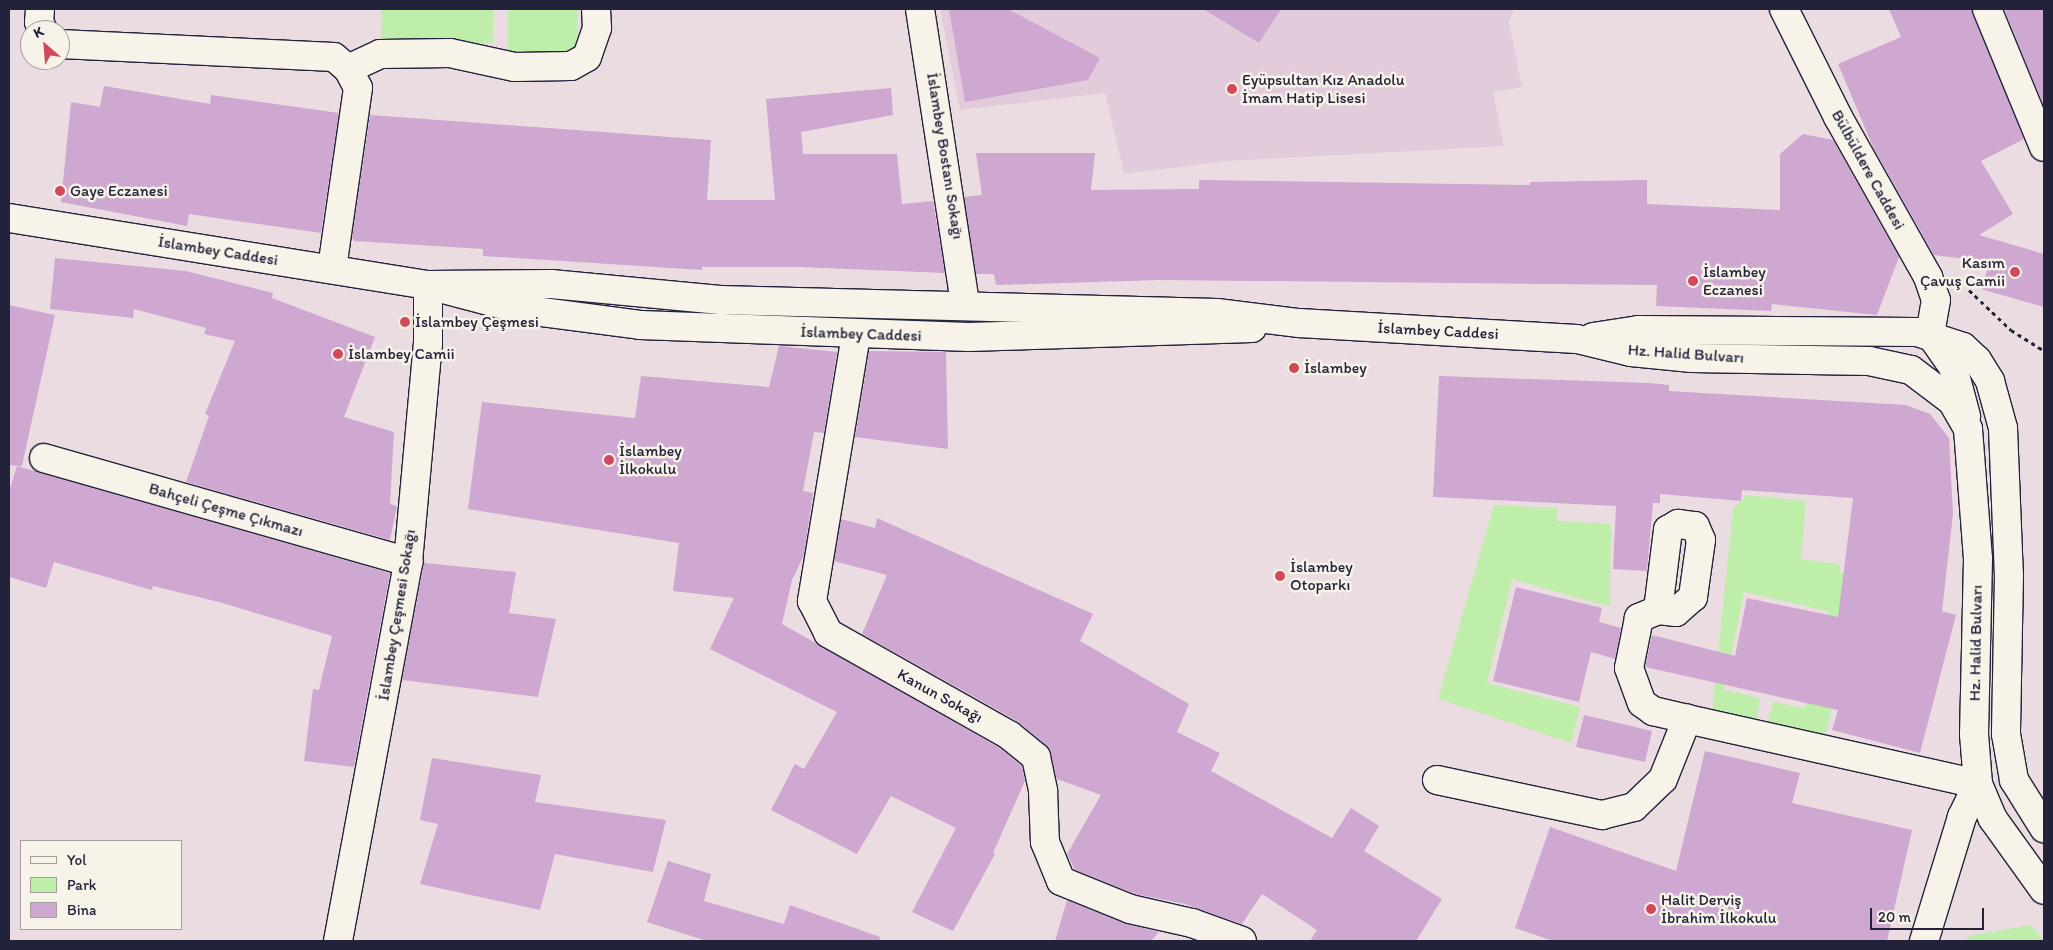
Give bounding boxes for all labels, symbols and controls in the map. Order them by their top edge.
north arrow [20,20,70,70]
text: K [31,22,46,42]
place label: Eyüpsultan Kız Anadolu İmam Hatip Lisesi [1242,70,1405,108]
street label: İslambey Bostanı Sokağı [922,71,968,241]
marker: Eyüpsultan Kız Anadolu İmam Hatip Lisesi [1226,83,1238,95]
street label: Bülbüldere Caddesi [1827,107,1909,233]
place label: Gaye Eczanesi [70,181,168,201]
marker: Gaye Eczanesi [54,185,66,197]
street label: İslambey Caddesi [157,232,279,270]
place label: Kasım Çavuş Camii [1919,253,2005,291]
place label: İslambey Eczanesi [1703,262,1766,300]
marker: Kasım Çavuş Camii [2009,266,2021,278]
marker: İslambey Eczanesi [1687,275,1699,287]
place label: İslambey Çeşmesi [415,312,539,332]
marker: İslambey Çeşmesi [399,316,411,328]
street label: İslambey Caddesi [1377,318,1499,344]
street label: İslambey Caddesi [800,322,922,346]
street label: Hz. Halid Bulvarı [1628,340,1744,368]
place label: İslambey Camii [348,344,455,364]
marker: İslambey Camii [332,348,344,360]
place label: İslambey [1304,358,1367,378]
marker: İslambey [1288,362,1300,374]
place label: İslambey İlkokulu [619,441,682,479]
marker: İslambey İlkokulu [603,454,615,466]
street label: Bahçeli Çeşme Çıkmazı [147,479,305,541]
street label: İslambey Çeşmesi Sokağı [374,528,420,702]
place label: İslambey Otoparkı [1290,557,1353,595]
marker: İslambey Otoparkı [1274,570,1286,582]
street label: Hz. Halid Bulvarı [1965,585,1987,701]
street label: Kanun Sokağı [894,665,986,727]
legend [20,840,182,930]
text: Yol [67,851,86,869]
text: Park [67,876,97,894]
place label: Halit Derviş İbrahim İlkokulu [1661,890,1777,928]
scale bar [1873,898,1987,930]
text: Bina [67,901,96,919]
marker: Halit Derviş İbrahim İlkokulu [1645,903,1657,915]
text: 20 m [1878,908,1911,926]

